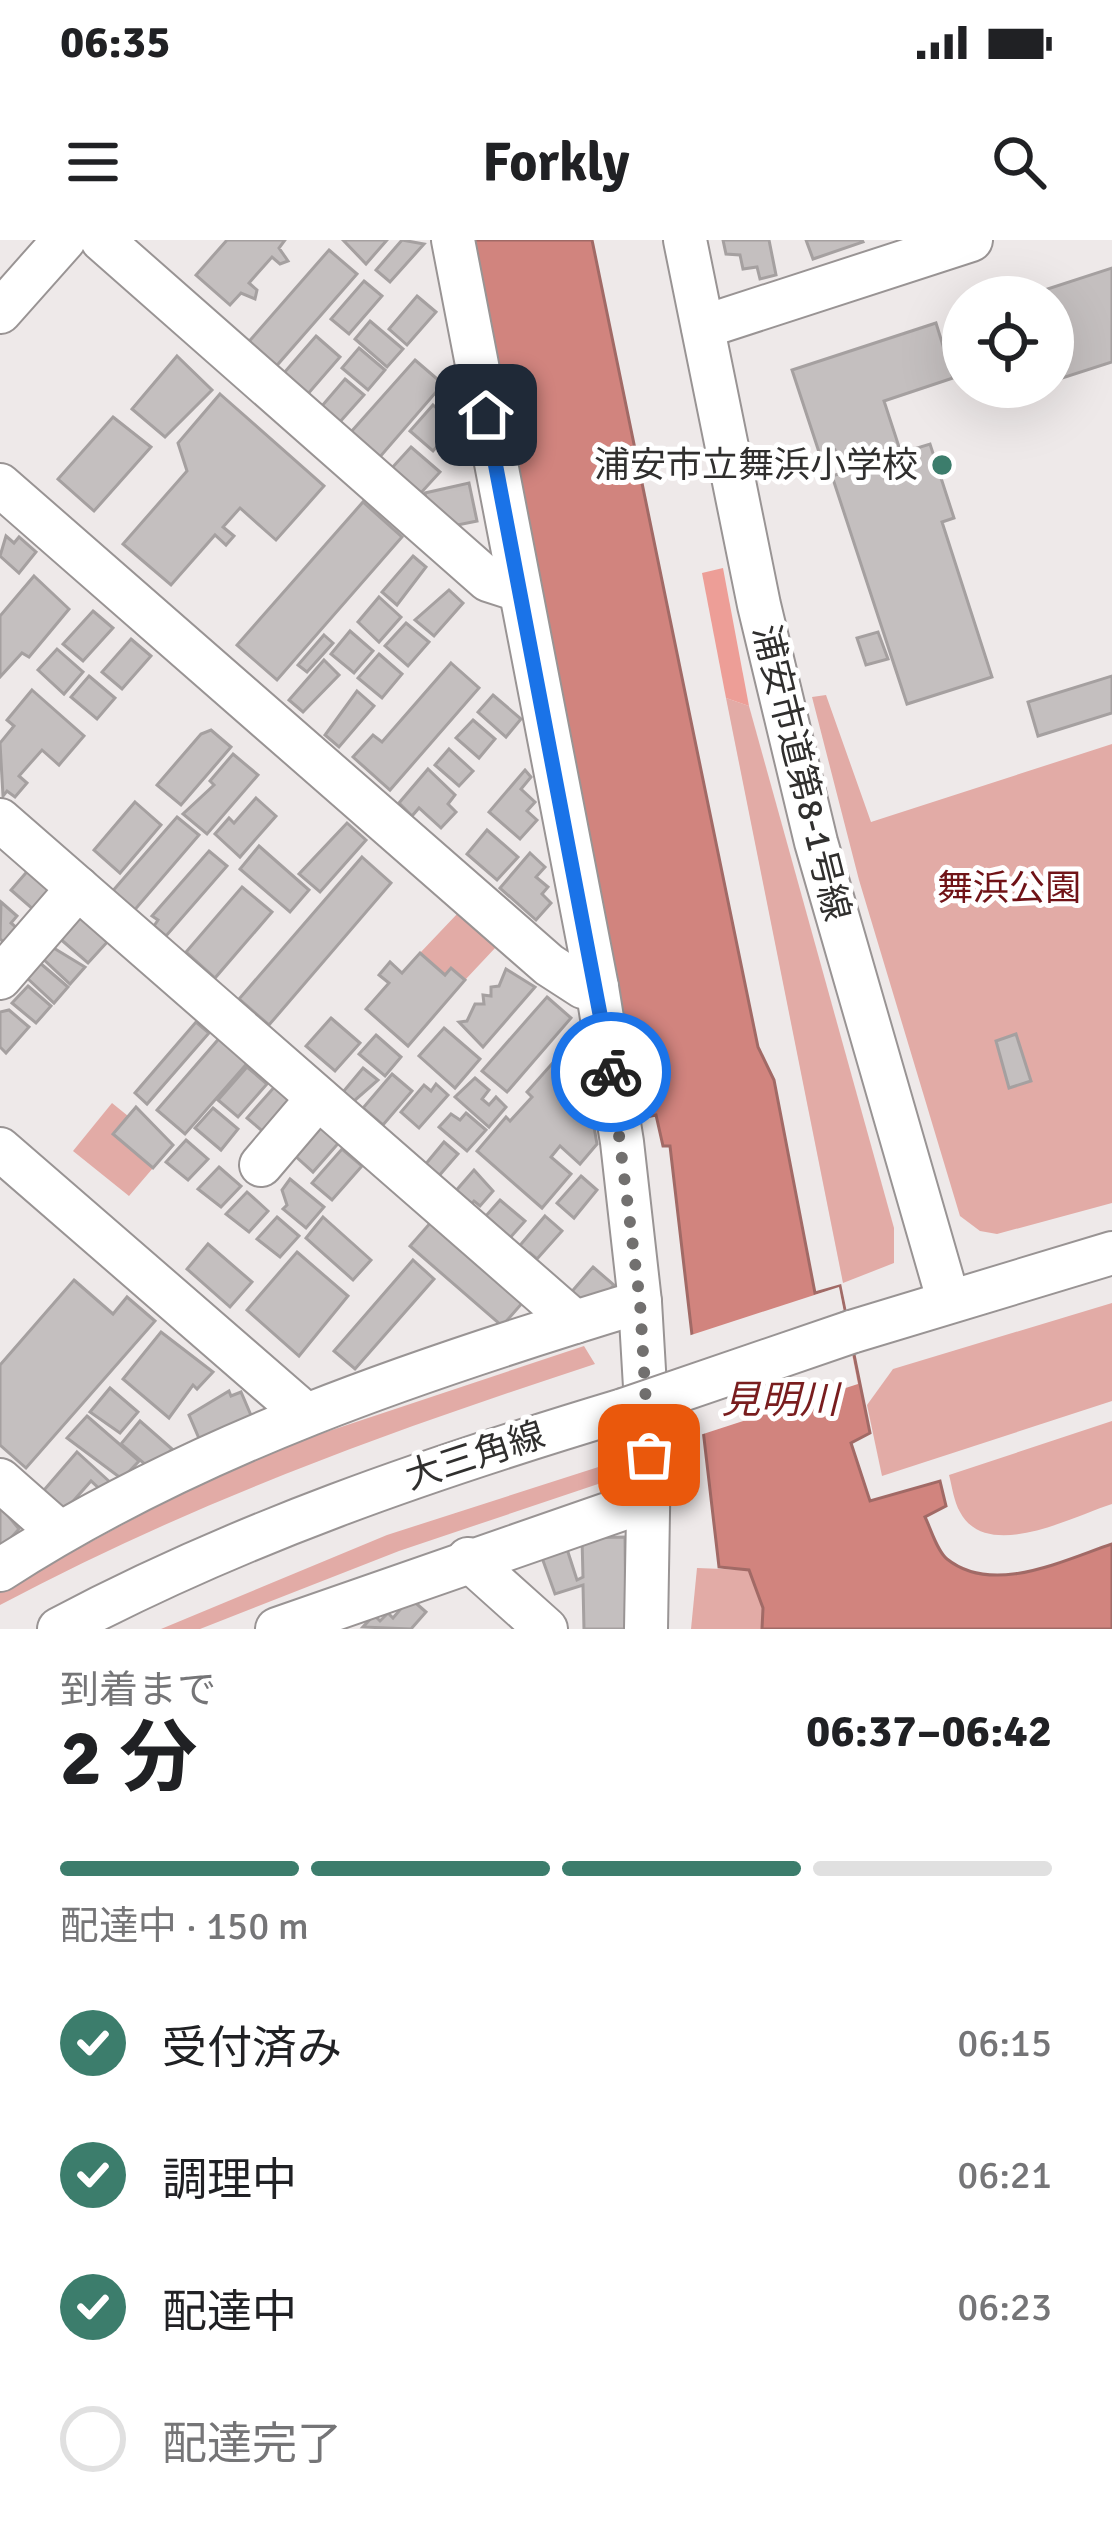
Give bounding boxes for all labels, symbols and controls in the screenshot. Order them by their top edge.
text: 06:35 [60,15,170,70]
icon: menu [60,129,126,195]
text: Forkly [482,129,630,196]
icon: search [986,129,1052,195]
map controls [942,276,1074,408]
button: locate [942,276,1074,408]
pin [435,364,537,466]
icon: home [453,382,519,448]
place label: 浦安市立舞浜小学校 [594,443,918,488]
marker: 浦安市立舞浜小学校 [929,452,955,478]
street label: 浦安市道第8-1号線 [742,620,860,926]
park label: 舞浜公園 [937,866,1081,911]
courier [551,1012,671,1132]
icon: bike [578,1039,644,1105]
water label: 見明川 [721,1376,842,1424]
pin [598,1404,700,1506]
street label: 大三角線 [400,1412,550,1500]
icon: bag [616,1422,682,1488]
text: 到着まで [60,1666,216,1714]
text: 06:37–06:42 [806,1704,1052,1759]
text: 2 分 [60,1711,197,1807]
text: 配達中 · 150 m [60,1902,309,1950]
icon: check [60,2010,126,2076]
text: 06:15 [957,2019,1052,2067]
text: 受付済み [162,2021,342,2076]
icon: check [60,2142,126,2208]
text: 06:21 [957,2151,1052,2199]
text: 調理中 [162,2153,297,2208]
icon: check [60,2274,126,2340]
text: 06:23 [957,2283,1052,2331]
text: 配達中 [162,2285,297,2340]
text: 配達完了 [162,2417,342,2472]

